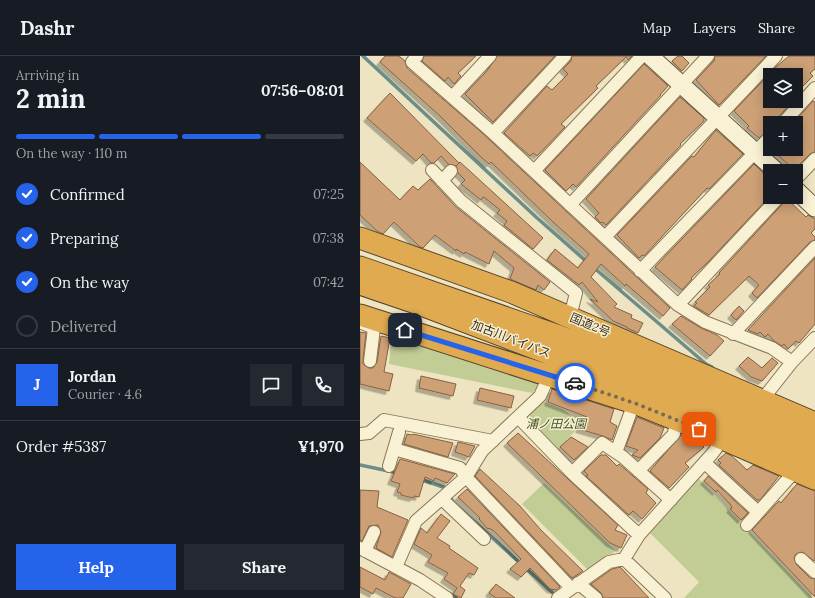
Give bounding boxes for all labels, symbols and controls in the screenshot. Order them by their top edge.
text: Dashr [20,16,74,40]
text: Map [643,19,671,37]
text: Layers [693,19,736,37]
text: Share [758,19,795,37]
text: Arriving in [16,67,79,84]
map controls [763,68,803,204]
button: layers [763,68,803,108]
text: 07:56–08:01 [261,81,344,100]
text: 2 min [16,82,86,115]
button: + [763,116,803,156]
text: On the way · 110 m [16,145,127,162]
button: − [763,164,803,204]
icon: check [16,183,38,205]
text: Confirmed [50,185,125,204]
text: 07:25 [313,186,344,203]
icon: check [16,227,38,249]
text: Preparing [50,229,118,248]
text: 07:38 [312,230,344,247]
icon: check [16,271,38,293]
text: On the way [50,273,129,292]
text: 07:42 [313,274,344,291]
street label: 国道2号 [568,309,613,340]
pin [388,313,422,347]
text: Delivered [50,317,117,336]
street label: 加古川バイパス [469,317,553,361]
icon: home [394,319,416,341]
courier [555,363,595,403]
button: chat [250,364,292,406]
button: phone [302,364,344,406]
text: Jordan [68,367,116,386]
icon: car [564,372,586,394]
text: J [34,375,40,394]
text: Courier · 4.6 [68,386,142,403]
pin [682,412,716,446]
park label: 浦ノ田公園 [526,416,588,431]
icon: bag [688,418,710,440]
text: Order #5387 [16,437,106,456]
text: ¥1,970 [298,437,344,456]
button: Help [16,544,176,590]
button: Share [184,544,344,590]

